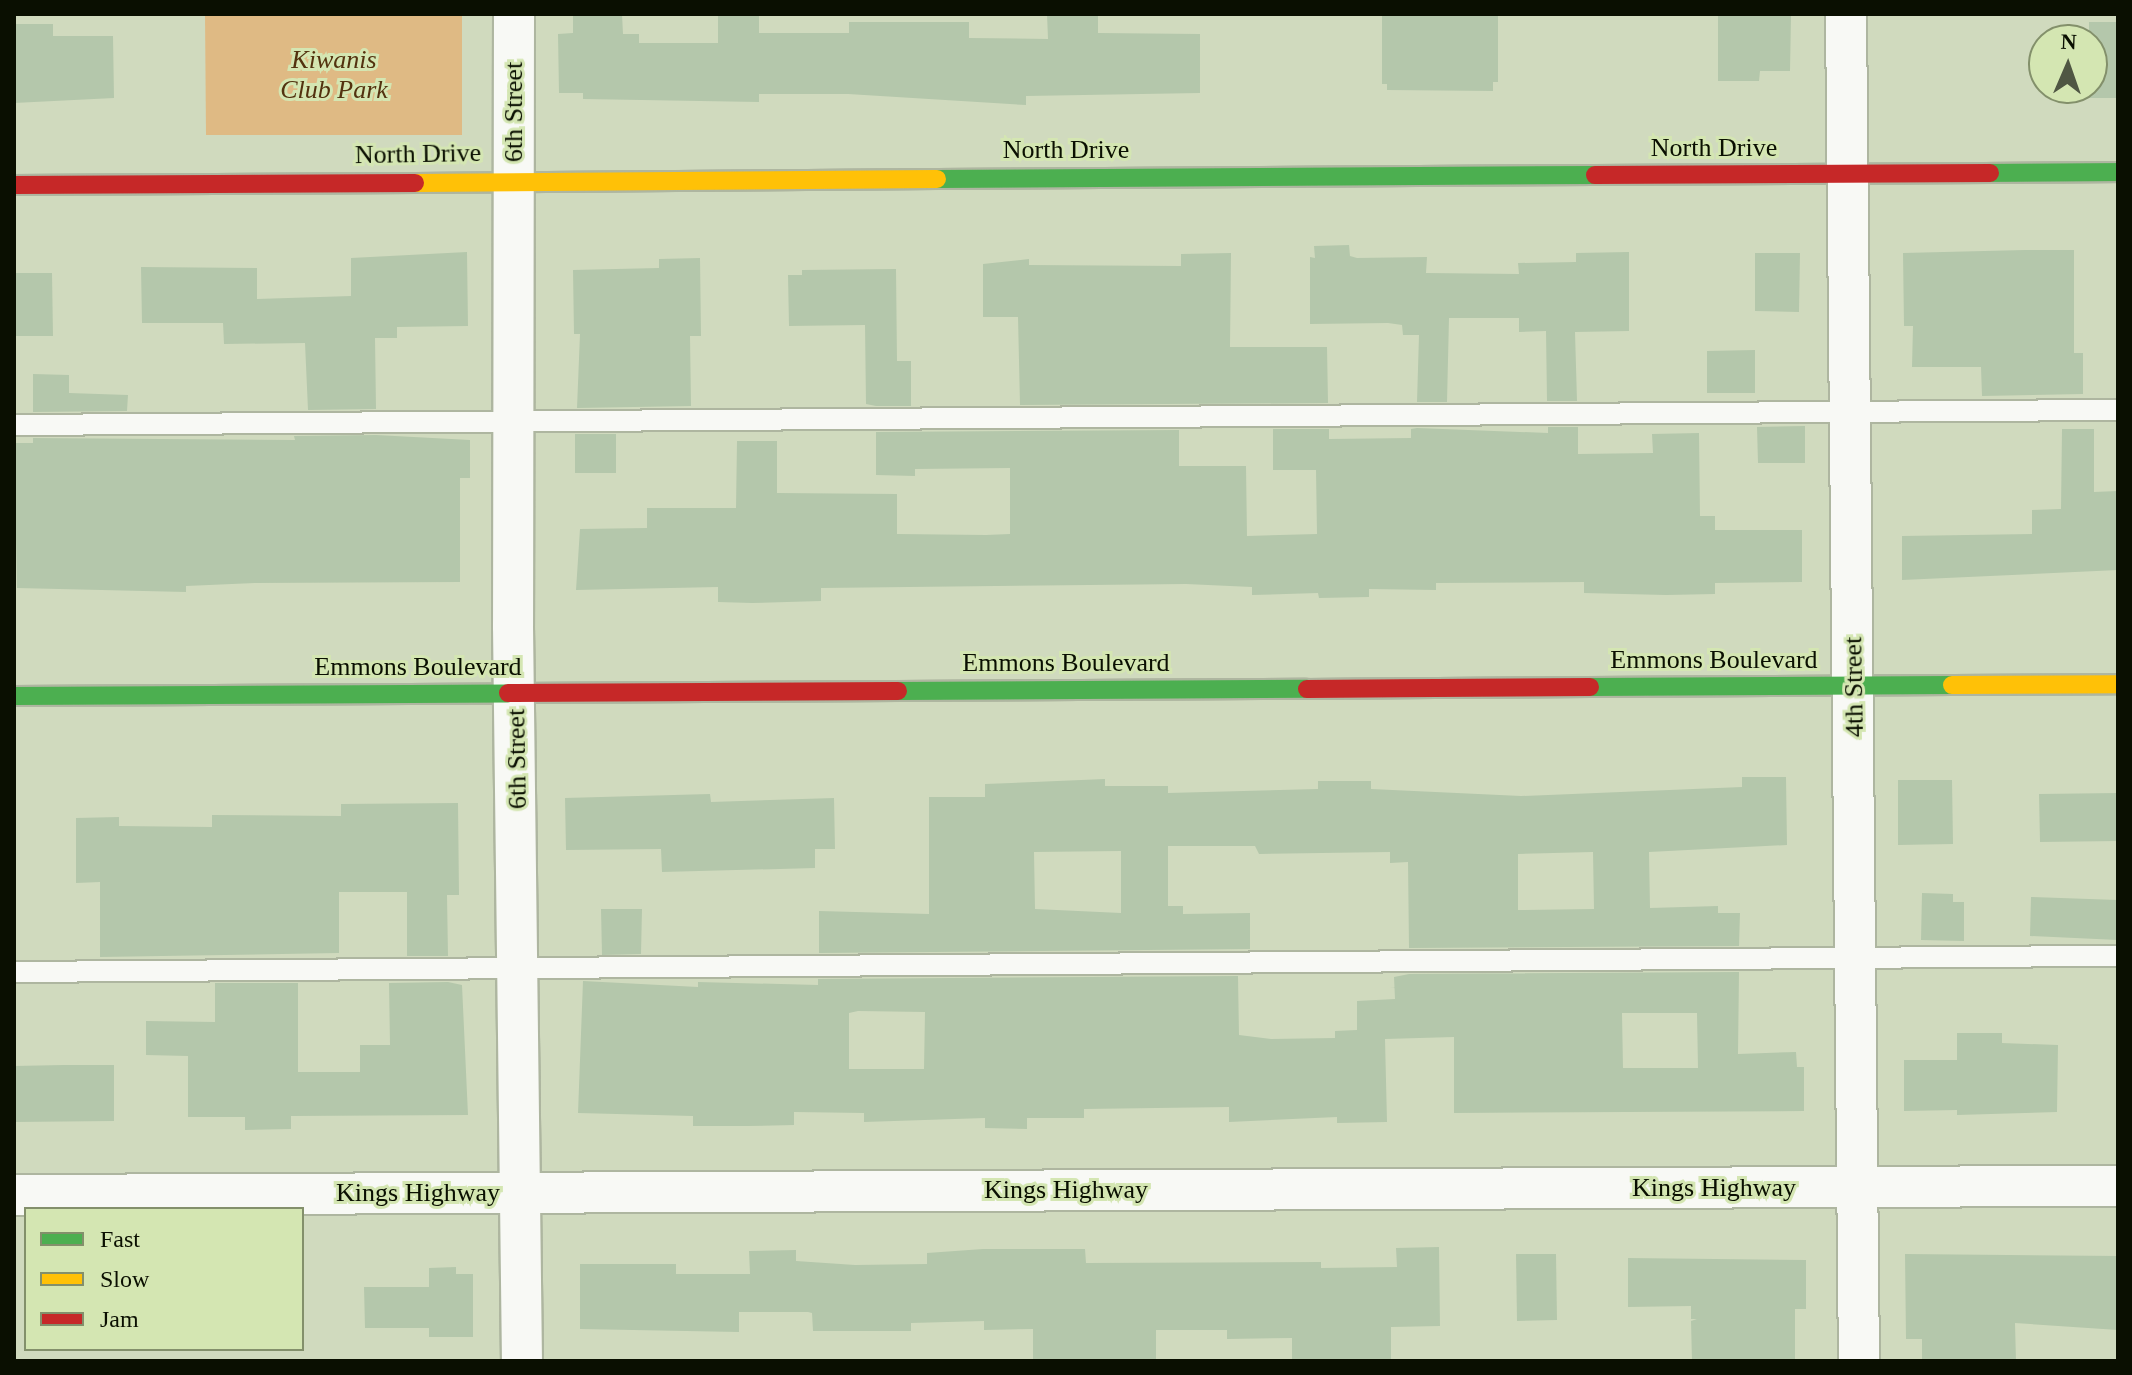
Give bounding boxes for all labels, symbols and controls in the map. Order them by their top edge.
north arrow [2028,24,2108,104]
text: N [2060,29,2077,54]
park label: Kiwanis Club Park [280,44,388,106]
street label: 6th Street [498,62,530,162]
street label: North Drive [1651,132,1777,164]
street label: North Drive [1003,134,1129,166]
street label: North Drive [355,137,481,171]
street label: 4th Street [1838,637,1870,737]
street label: Emmons Boulevard [1610,644,1818,676]
street label: Emmons Boulevard [962,647,1170,679]
street label: Emmons Boulevard [314,651,522,683]
street label: 6th Street [501,709,533,809]
street label: Kings Highway [1632,1172,1796,1204]
street label: Kings Highway [984,1174,1148,1206]
street label: Kings Highway [336,1177,500,1209]
legend [24,1207,304,1351]
text: Fast [100,1226,140,1252]
text: Slow [100,1266,149,1292]
text: Jam [100,1306,139,1332]

